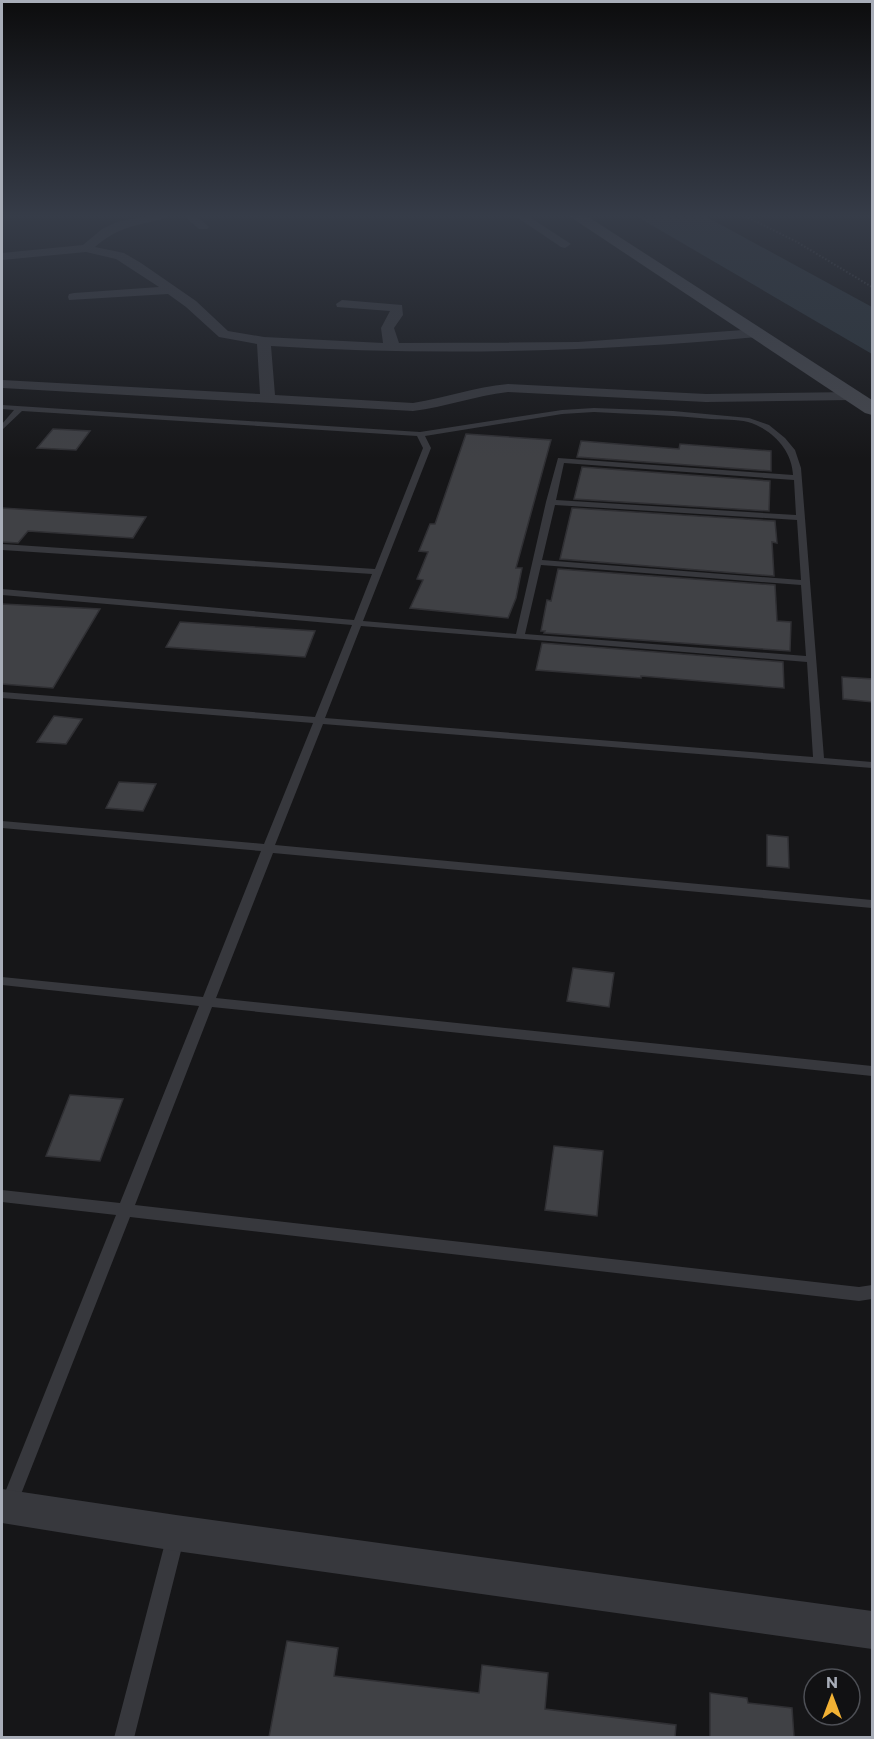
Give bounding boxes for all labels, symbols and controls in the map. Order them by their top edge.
north arrow [802,1667,862,1727]
text: N [826,1672,838,1691]

